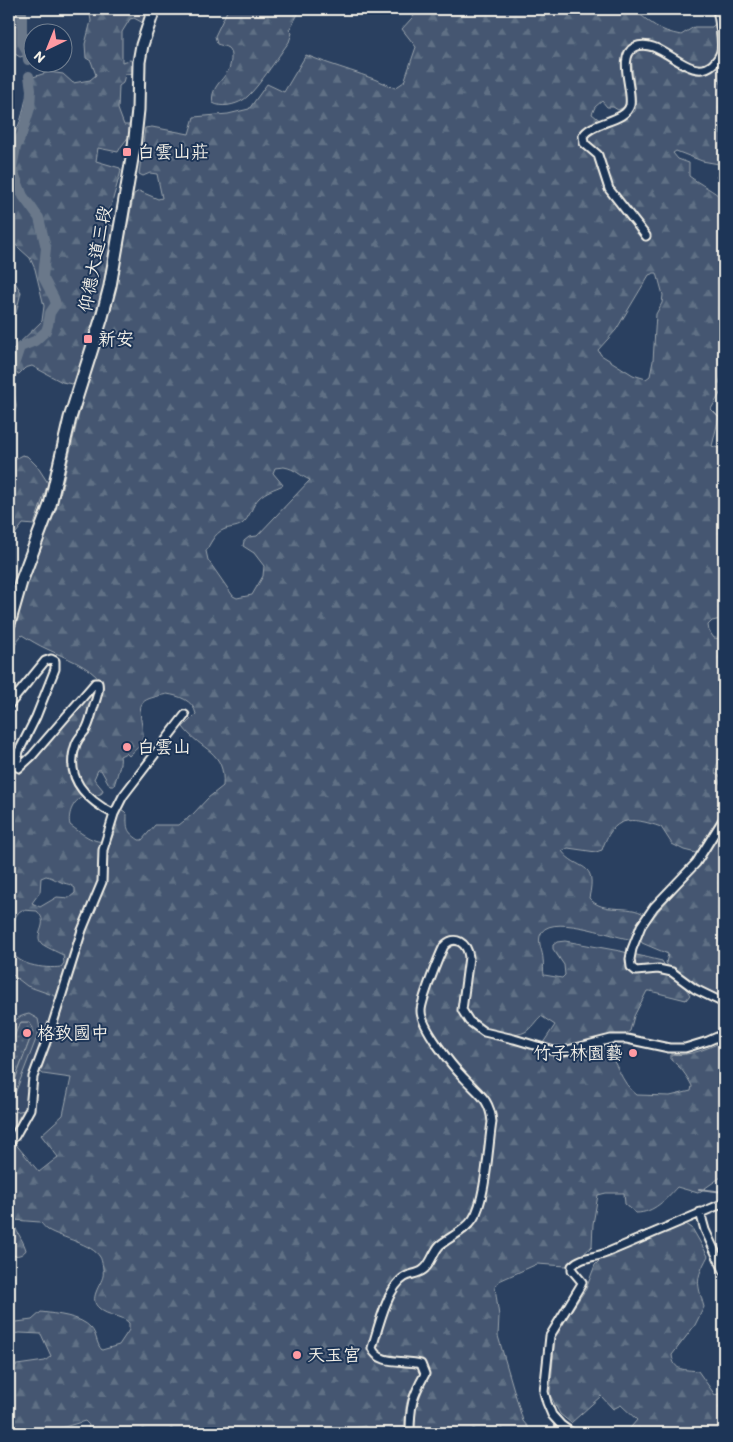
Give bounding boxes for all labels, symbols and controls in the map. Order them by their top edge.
north arrow [22,22,72,72]
text: N [30,48,49,67]
place label: 白雲山莊 [137,141,209,163]
marker: 白雲山莊 [121,146,133,158]
street label: 仰德大道三段 [74,204,116,314]
place label: 新安 [98,328,134,350]
marker: 新安 [82,333,94,345]
place label: 白雲山 [137,736,191,758]
marker: 白雲山 [121,741,133,753]
place label: 格致國中 [37,1022,109,1044]
marker: 格致國中 [21,1027,33,1039]
place label: 竹子林園藝 [533,1042,623,1064]
marker: 竹子林園藝 [627,1047,639,1059]
place label: 天玉宮 [307,1344,361,1366]
marker: 天玉宮 [291,1349,303,1361]

